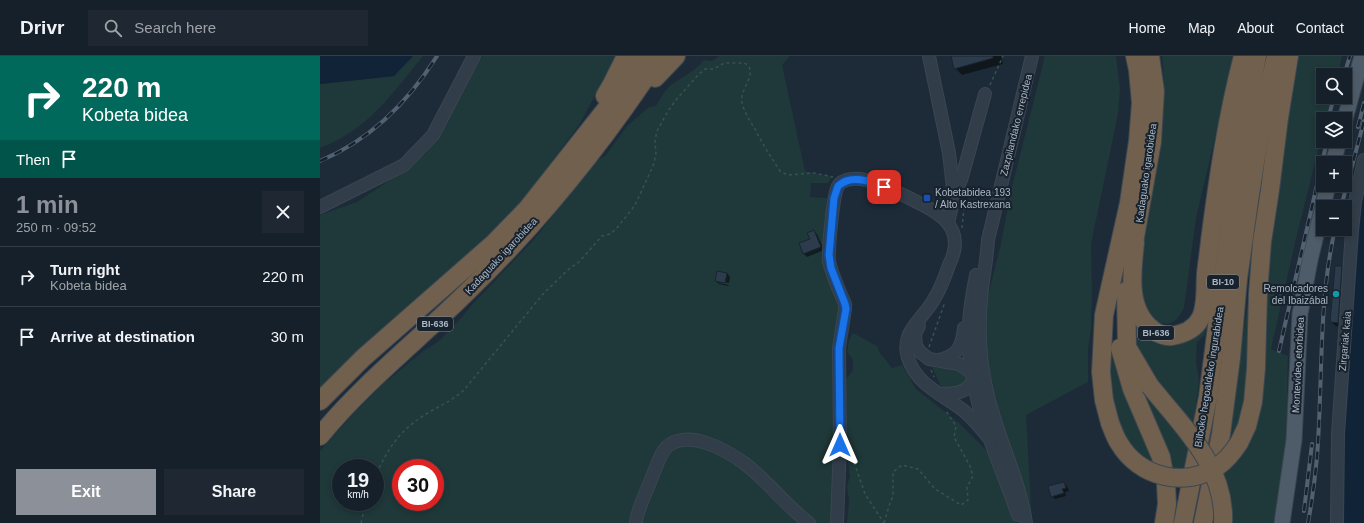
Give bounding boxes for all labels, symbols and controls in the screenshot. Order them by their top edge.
search box [88,10,368,46]
text: Drivr [20,17,64,38]
icon: search [102,17,124,39]
text: Search here [134,19,216,36]
text: Home [1129,20,1166,36]
text: Map [1188,20,1215,36]
text: About [1237,20,1274,36]
text: Contact [1296,20,1344,36]
map controls [1316,68,1352,236]
button: search [1316,68,1352,104]
icon: right [16,72,68,124]
text: 220 m [82,72,161,103]
street label: Zazpilandako errepidea [998,73,1034,177]
text: Kobeta bidea [82,105,188,125]
button: layers [1316,112,1352,148]
street label: Kadaguako igarobidea [1134,122,1158,223]
icon: arrive [58,148,80,170]
text: Then [16,151,50,168]
button: + [1316,156,1352,192]
pin [867,170,901,204]
icon: arrive [873,176,895,198]
place label: Kobetabidea 193 / Alto Kastrexana [935,187,1011,210]
text: 1 min [16,191,79,218]
button: close [262,191,304,233]
marker: Kobetabidea 193 / Alto Kastrexana [922,193,932,203]
button: − [1316,200,1352,236]
street label: Kadaguako igarobidea [463,215,539,296]
text: 250 m · 09:52 [16,220,96,235]
text: Turn right [50,261,120,278]
icon: right [16,266,38,288]
text: 220 m [262,268,304,285]
road number: BI-10 [1207,275,1239,289]
text: Kobeta bidea [50,278,127,293]
place label: Remolcadores del Ibaizábal [1264,283,1328,306]
marker: Remolcadores del Ibaizábal [1331,289,1341,299]
street label: Bilboko hegoaldeko ingurabidea [1192,305,1226,448]
street label: Zirgariak kaia [1337,310,1353,371]
street label: Montevideo etorbidea [1290,316,1306,413]
road number: BI-636 [417,317,453,331]
icon: arrive [16,326,38,348]
road number: BI-636 [1138,326,1174,340]
text: Arrive at destination [50,328,195,345]
text: 30 m [271,328,304,345]
position arrow [819,424,861,466]
speed limit sign: 30 [392,459,444,511]
button: Exit [16,469,156,515]
button: Share [164,469,304,515]
text: 19 [347,469,369,491]
text: km/h [347,489,369,500]

